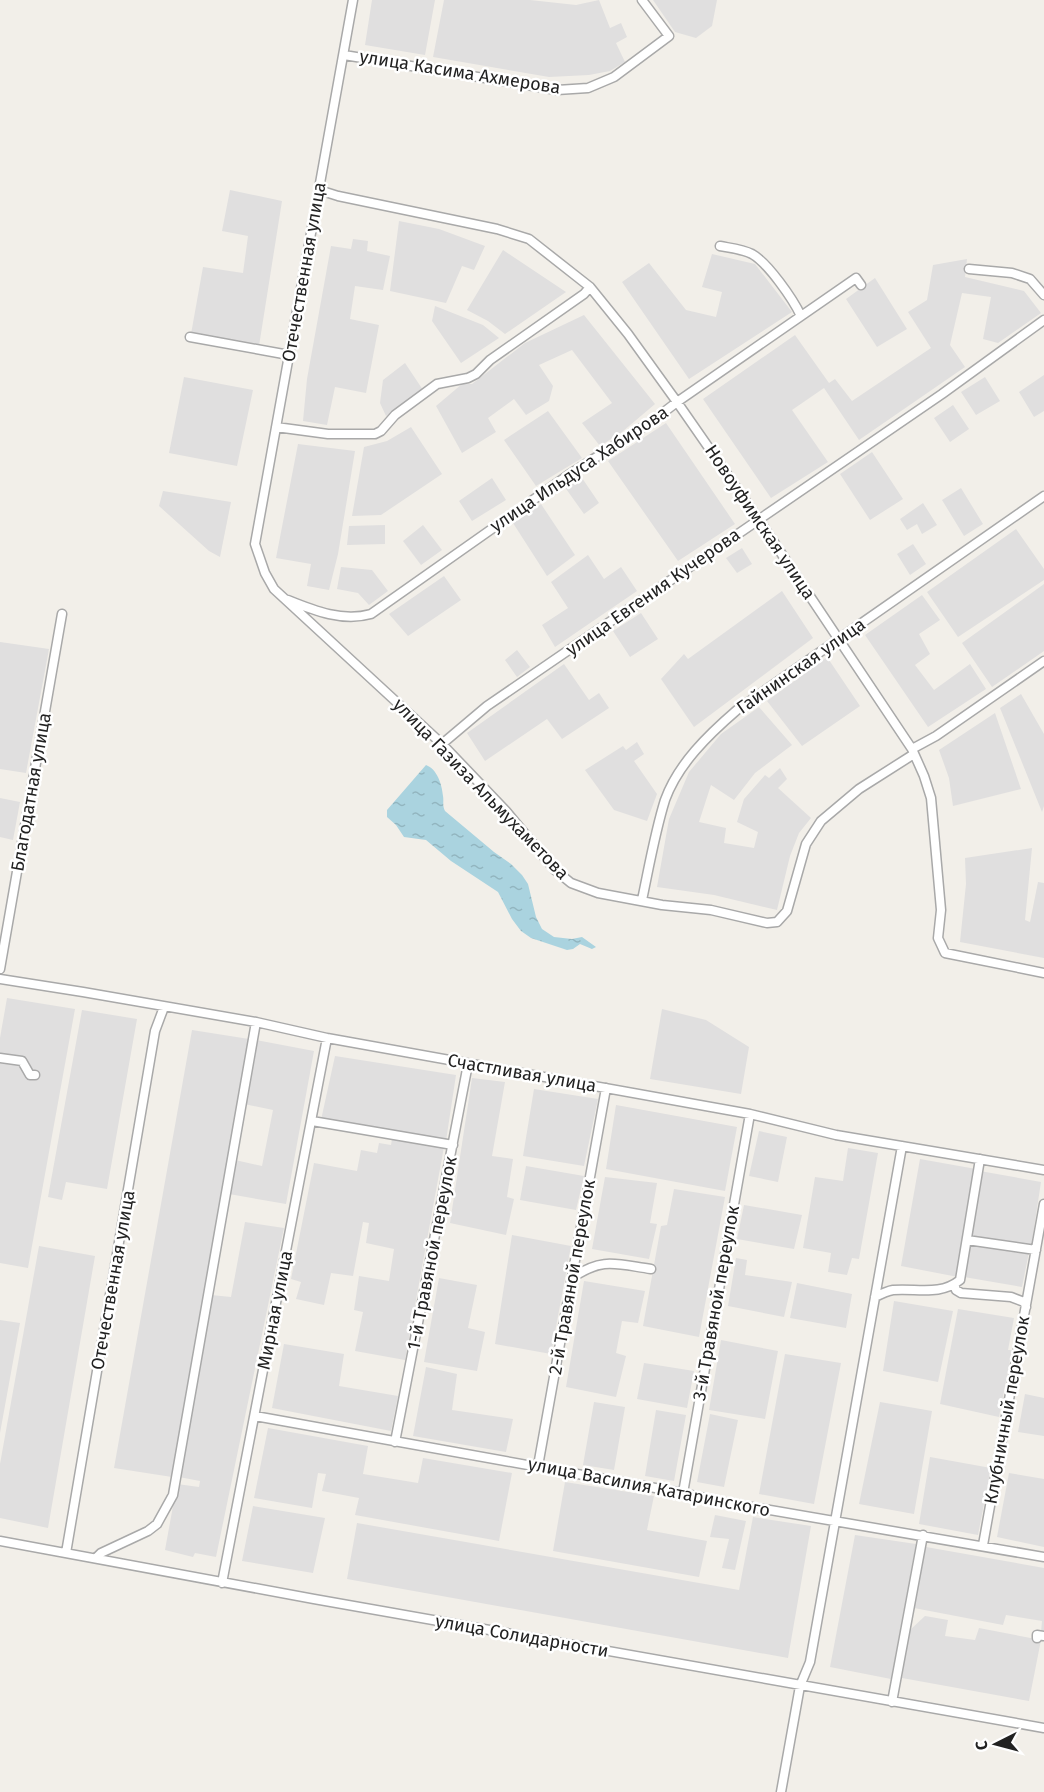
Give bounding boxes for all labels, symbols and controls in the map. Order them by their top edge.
street label: улица Касима Ахмерова [358,45,562,99]
street label: Отечественная улица [277,180,331,364]
street label: улица Ильдуса Хабирова [486,401,672,537]
street label: Новоуфимская улица [700,440,820,604]
street label: улица Евгения Кучерова [562,523,744,661]
street label: Гайнинская улица [732,613,870,719]
street label: улица Газиза Альмухаметова [388,694,574,884]
street label: Благодатная улица [6,711,56,873]
street label: Счастливая улица [446,1049,598,1097]
street label: 1-й Травяной переулок [402,1154,462,1352]
street label: 2-й Травяной переулок [544,1177,600,1376]
street label: Отечественная улица [86,1188,140,1372]
street label: 3-й Травяной переулок [688,1203,744,1402]
street label: Мирная улица [253,1249,297,1371]
street label: Клубничный переулок [980,1313,1035,1506]
street label: улица Василия Катаринского [526,1453,772,1521]
street label: улица Солидарности [434,1610,610,1662]
north arrow [966,1714,1026,1774]
text: С [972,1739,992,1751]

